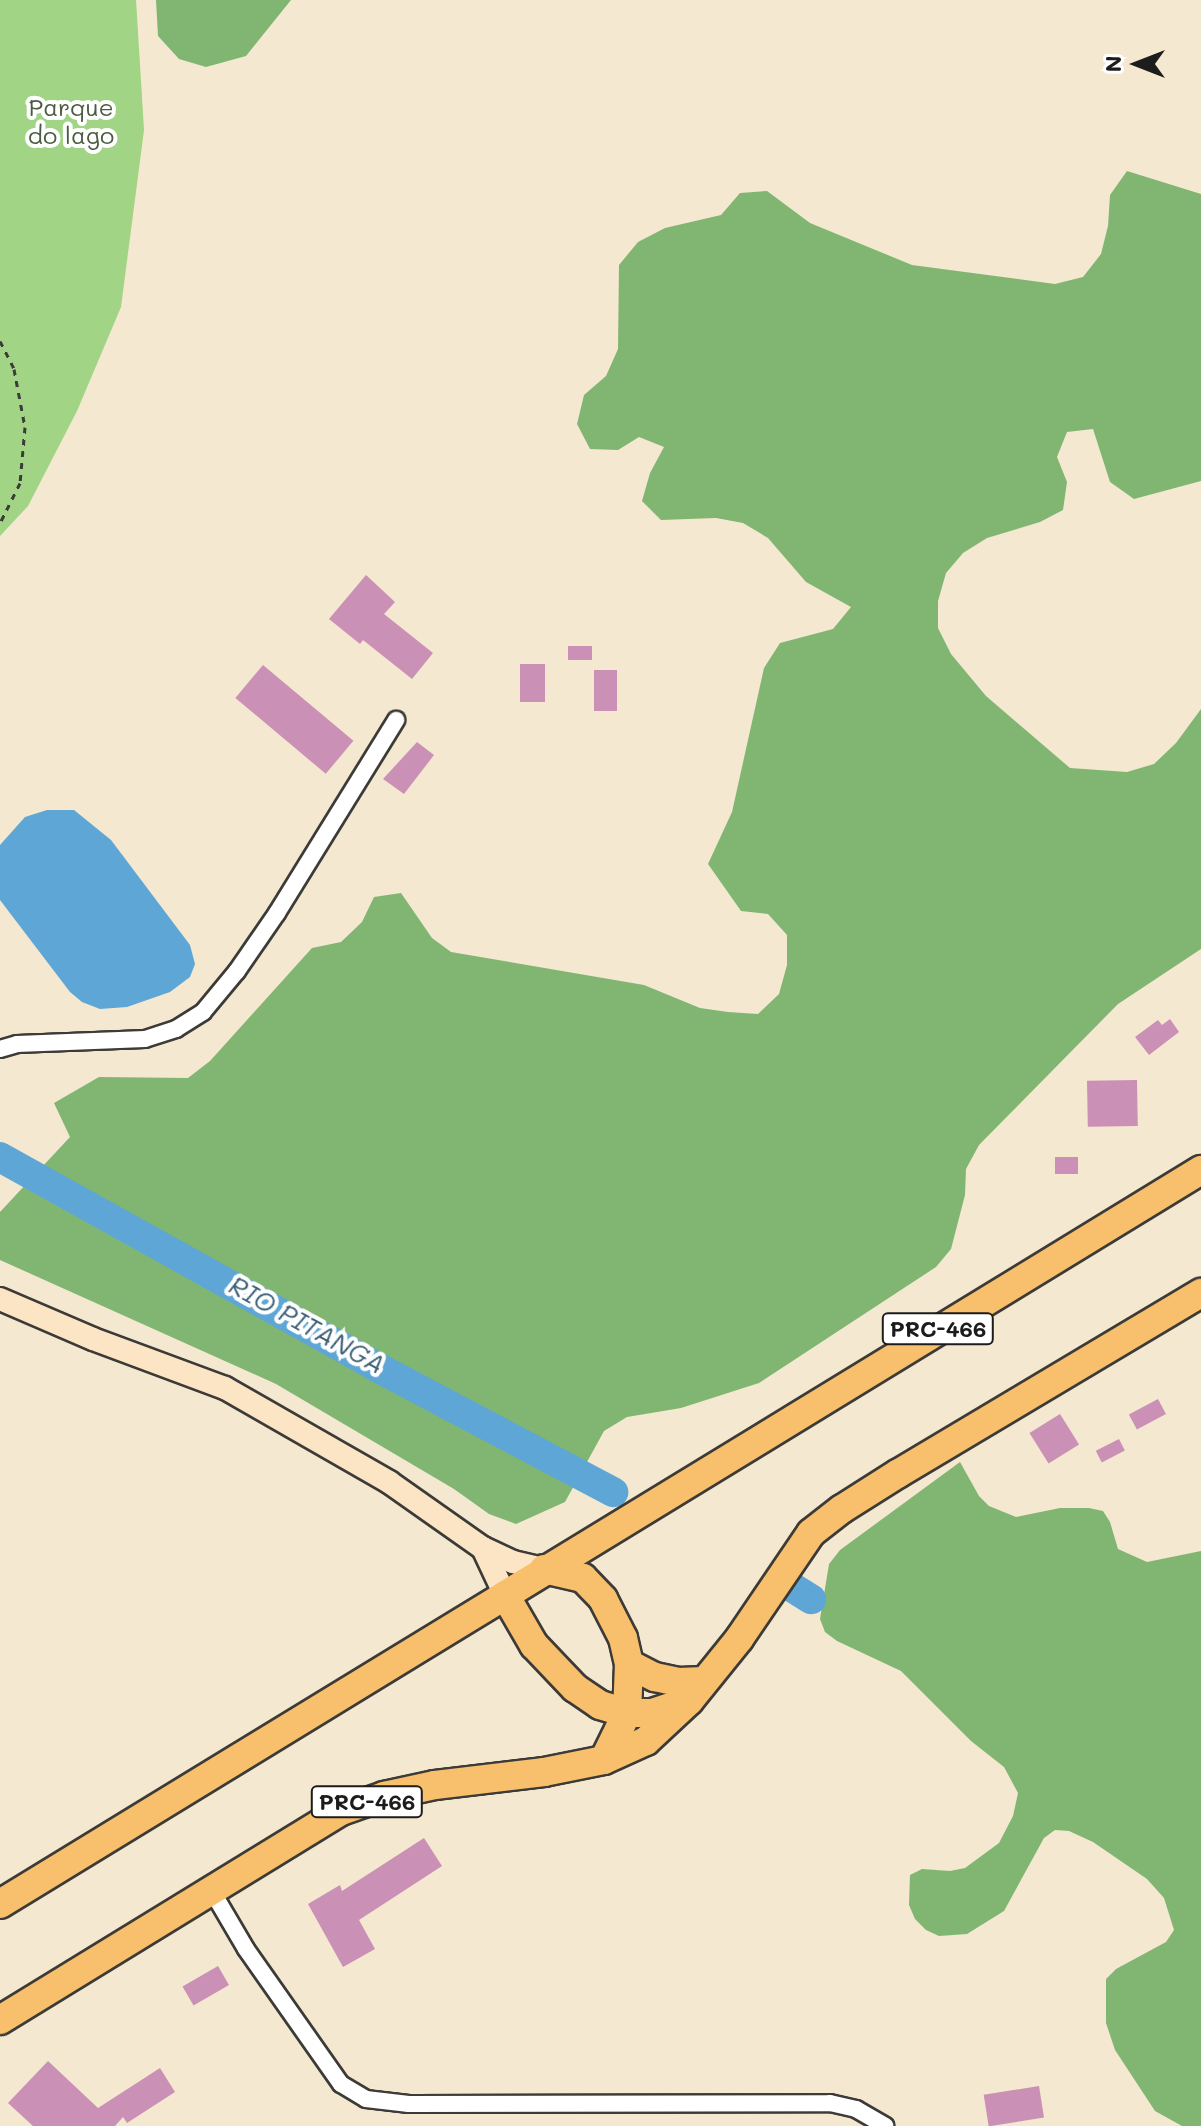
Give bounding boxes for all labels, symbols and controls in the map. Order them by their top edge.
north arrow [1097,24,1177,104]
text: N [1098,56,1127,72]
park label: Parque do lago [28,93,114,149]
water label: RIO PITANGA [224,1269,390,1381]
road number: PRC-466 [880,1311,996,1347]
road number: PRC-466 [309,1784,425,1820]

